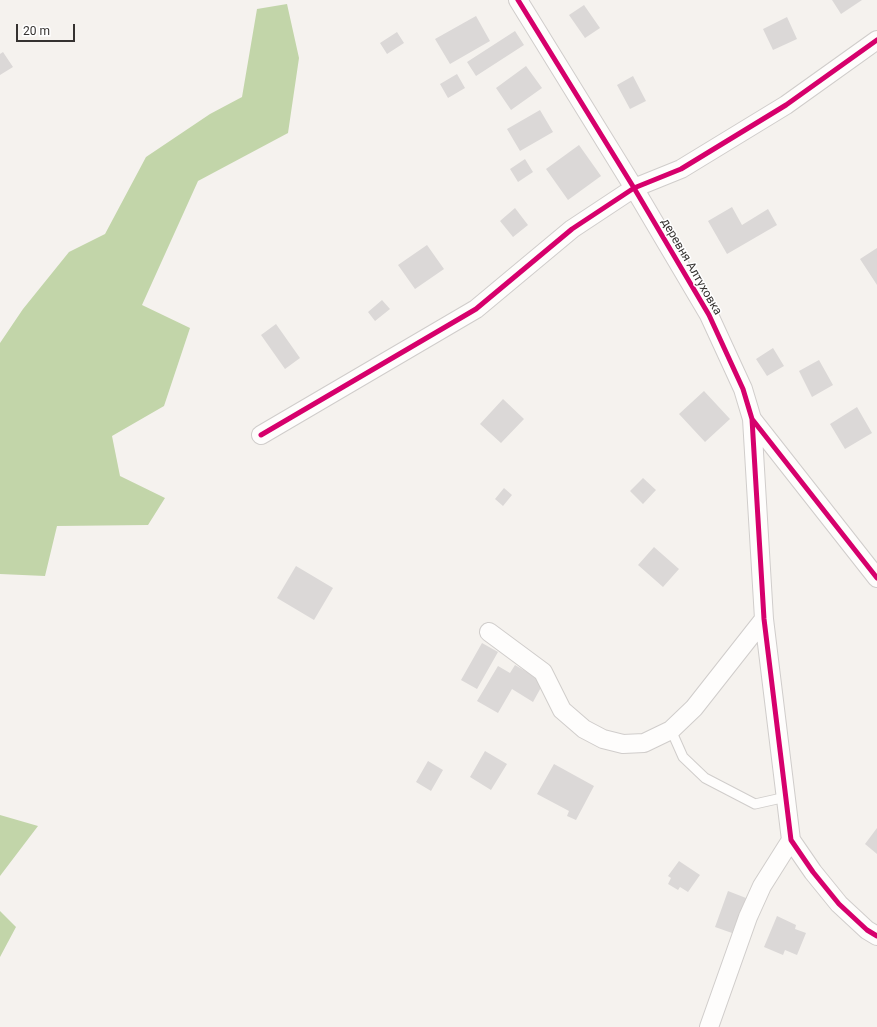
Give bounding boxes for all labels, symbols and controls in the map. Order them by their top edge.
scale bar [18,16,77,42]
text: 20 m [23,24,50,38]
street label: деревня Алтуховка [658,216,724,318]

